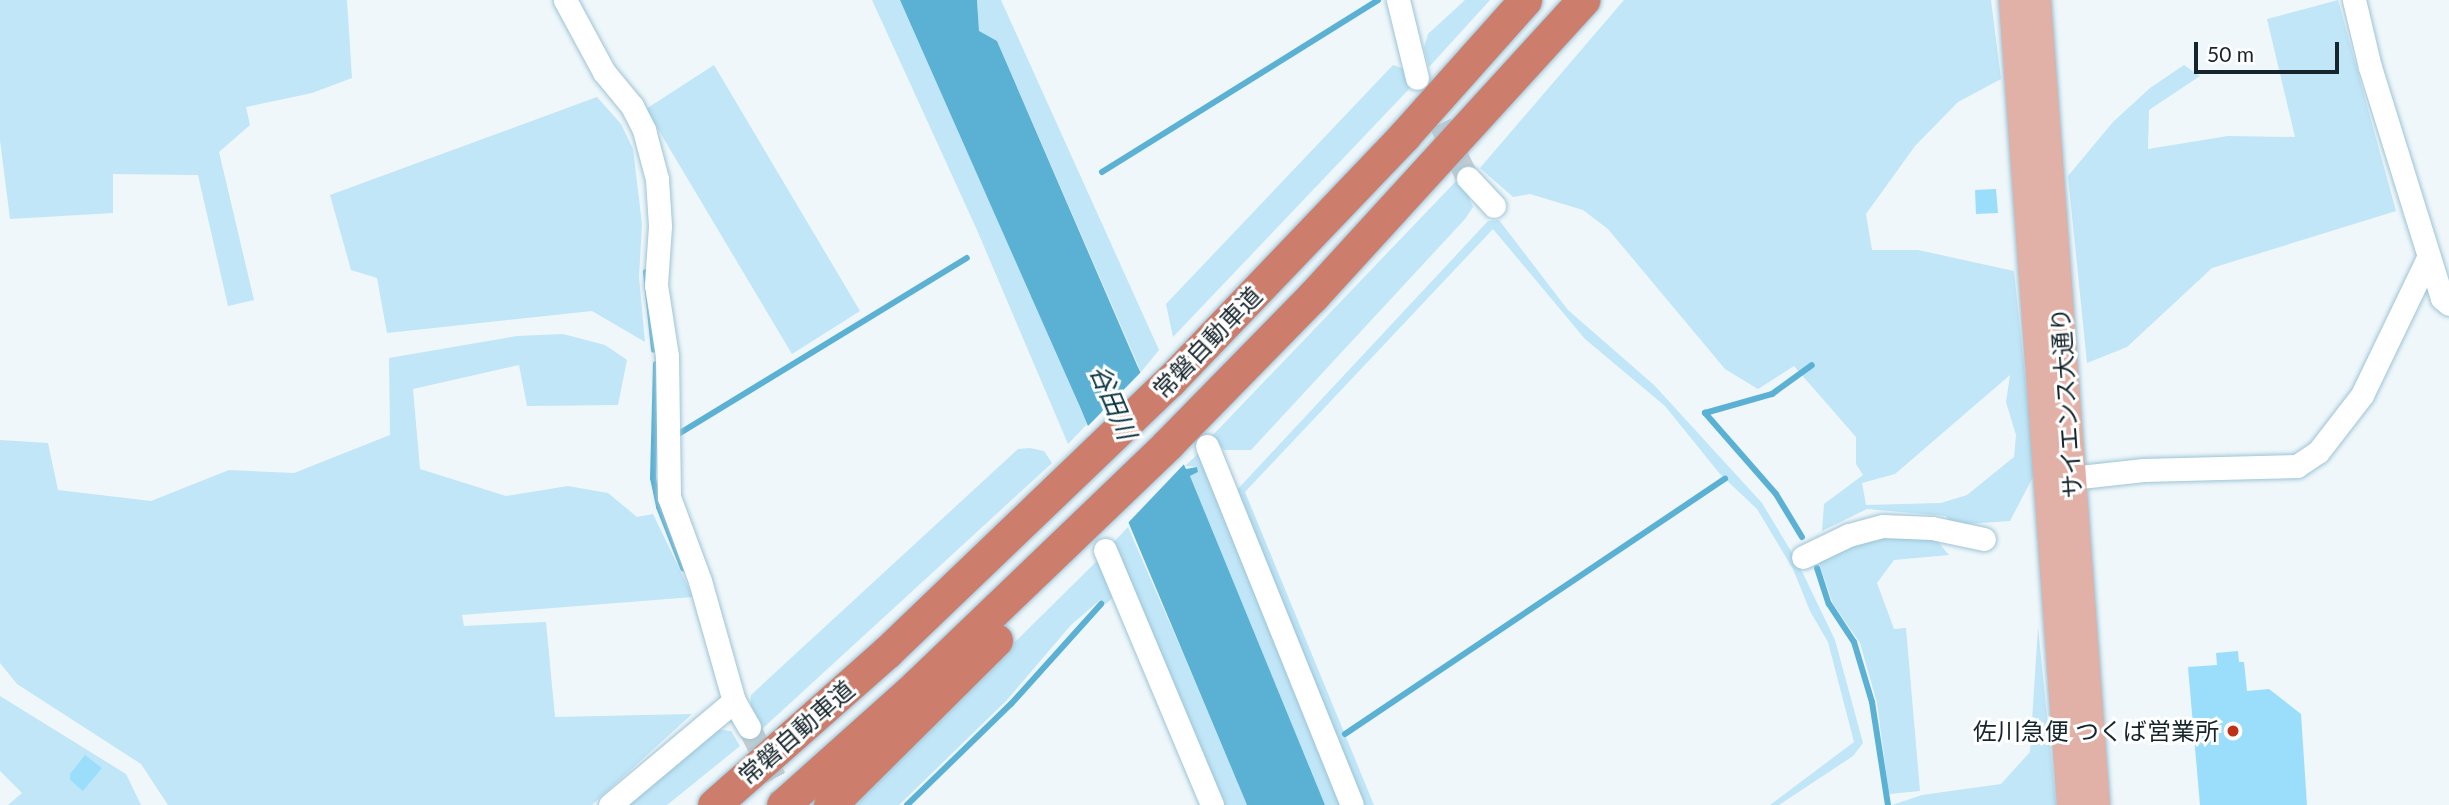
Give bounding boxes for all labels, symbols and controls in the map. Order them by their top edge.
scale bar [2197,28,2342,72]
text: 50 m [2207,41,2254,66]
street label: 常磐自動車道 [1147,280,1267,404]
street label: サイエンス大通り [2045,306,2087,500]
water label: 谷田川 [1083,360,1143,444]
street label: 常磐自動車道 [732,674,860,790]
place label: 佐川急便 つくば営業所 [1973,717,2219,745]
marker: 佐川急便 つくば営業所 [2225,723,2241,739]

